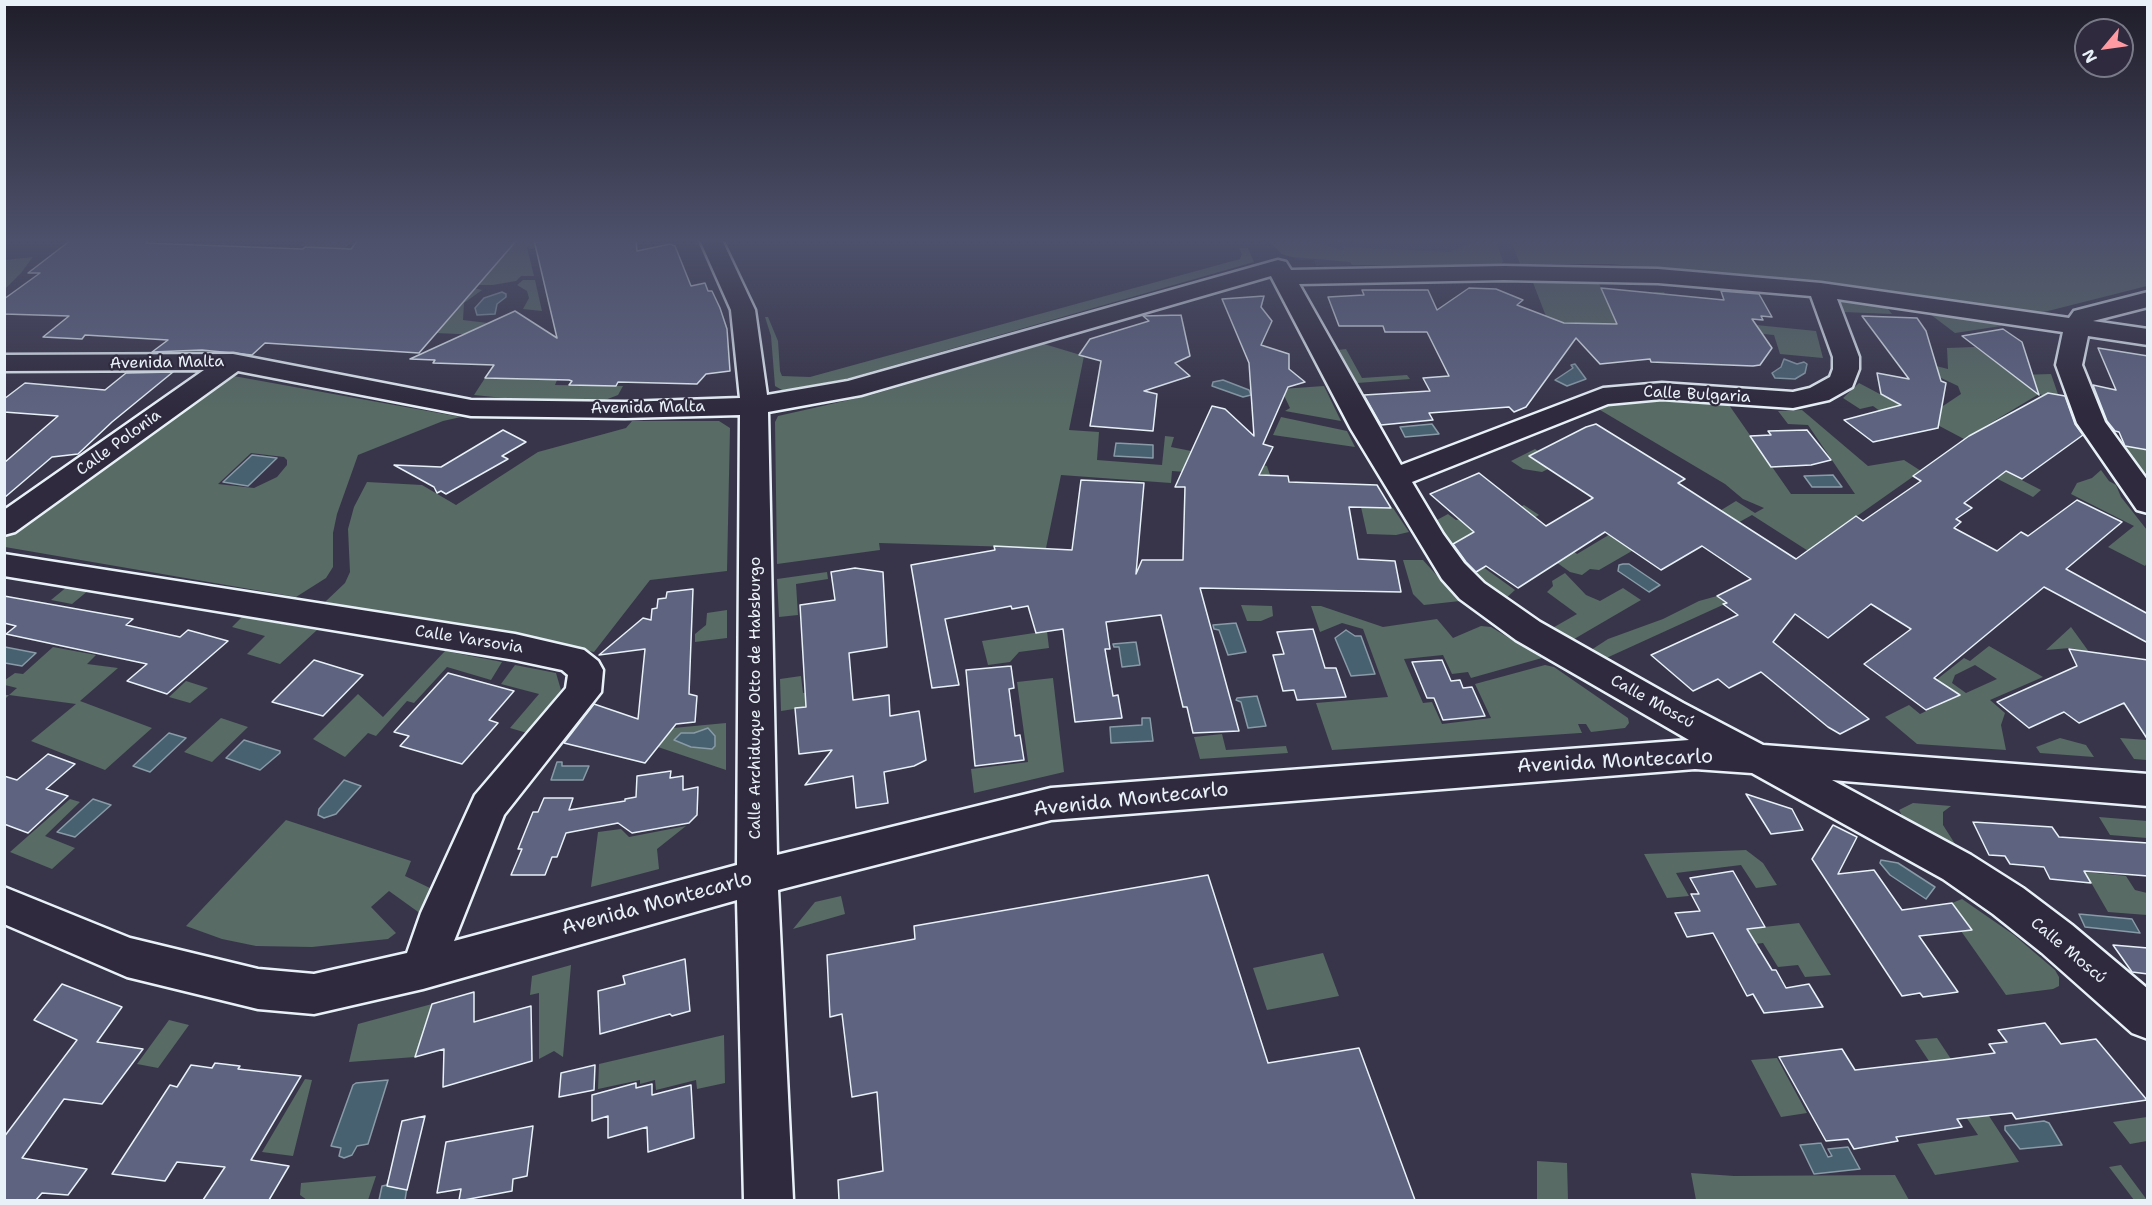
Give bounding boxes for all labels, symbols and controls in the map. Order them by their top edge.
north arrow [2074,18,2134,78]
text: N [2077,45,2102,67]
street label: Avenida Malta [110,352,224,374]
street label: Calle Bulgaria [1643,383,1751,407]
street label: Avenida Malta [591,397,705,419]
street label: Calle Polonia [73,406,165,480]
street label: Calle Archiduque Otto de Habsburgo [746,557,766,839]
street label: Calle Varsovia [413,622,525,658]
street label: Calle Moscú [1607,671,1697,733]
street label: Avenida Montecarlo [1516,745,1714,779]
street label: Avenida Montecarlo [1032,778,1230,822]
street label: Avenida Montecarlo [559,867,755,941]
street label: Calle Moscú [2026,914,2110,988]

